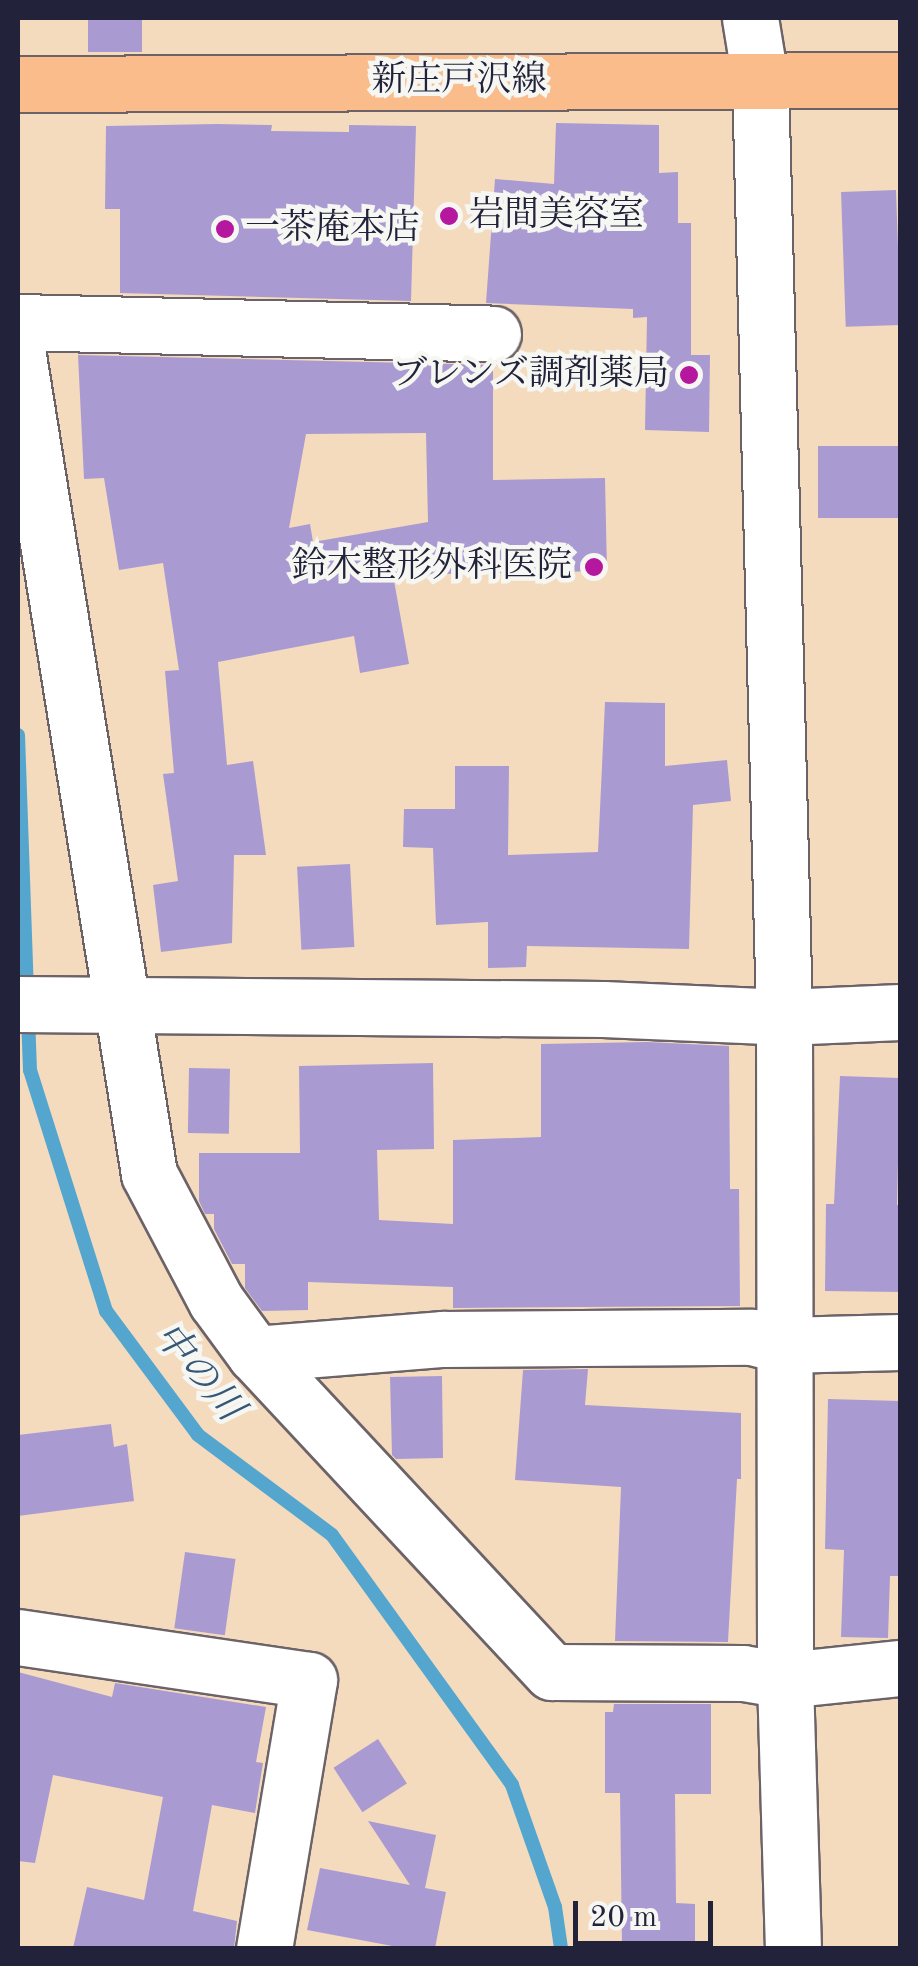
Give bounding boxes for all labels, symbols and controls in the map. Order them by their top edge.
street label: 新庄戸沢線 [372,60,546,102]
place label: 岩間美容室 [469,195,644,237]
marker: 岩間美容室 [438,205,460,227]
place label: 一茶庵本店 [245,208,420,250]
marker: 一茶庵本店 [214,218,236,240]
place label: ブレンズ調剤薬局 [389,354,669,396]
marker: ブレンズ調剤薬局 [678,364,700,386]
place label: 鈴木整形外科医院 [292,546,572,588]
marker: 鈴木整形外科医院 [581,554,607,580]
water label: 中の川 [143,1315,251,1431]
scale bar [578,1881,718,1943]
text: 20 m [590,1903,657,1933]

